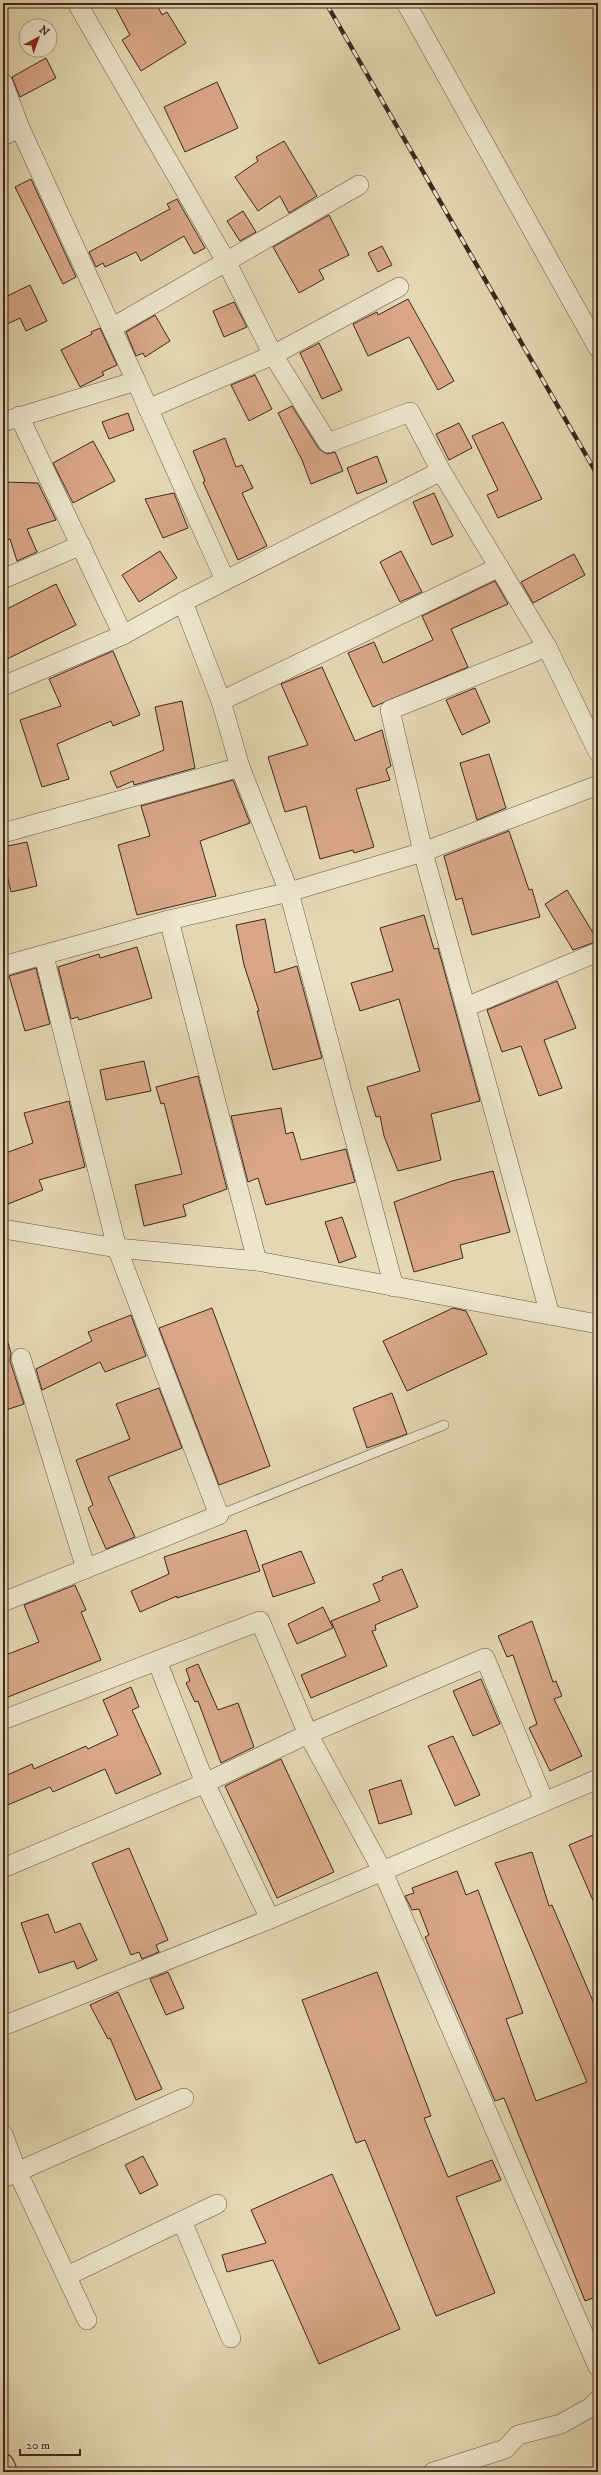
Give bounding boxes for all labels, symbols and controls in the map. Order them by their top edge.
north arrow [18,18,58,58]
text: N [36,23,52,39]
scale bar [20,2431,80,2457]
text: 20 m [26,2438,50,2453]

